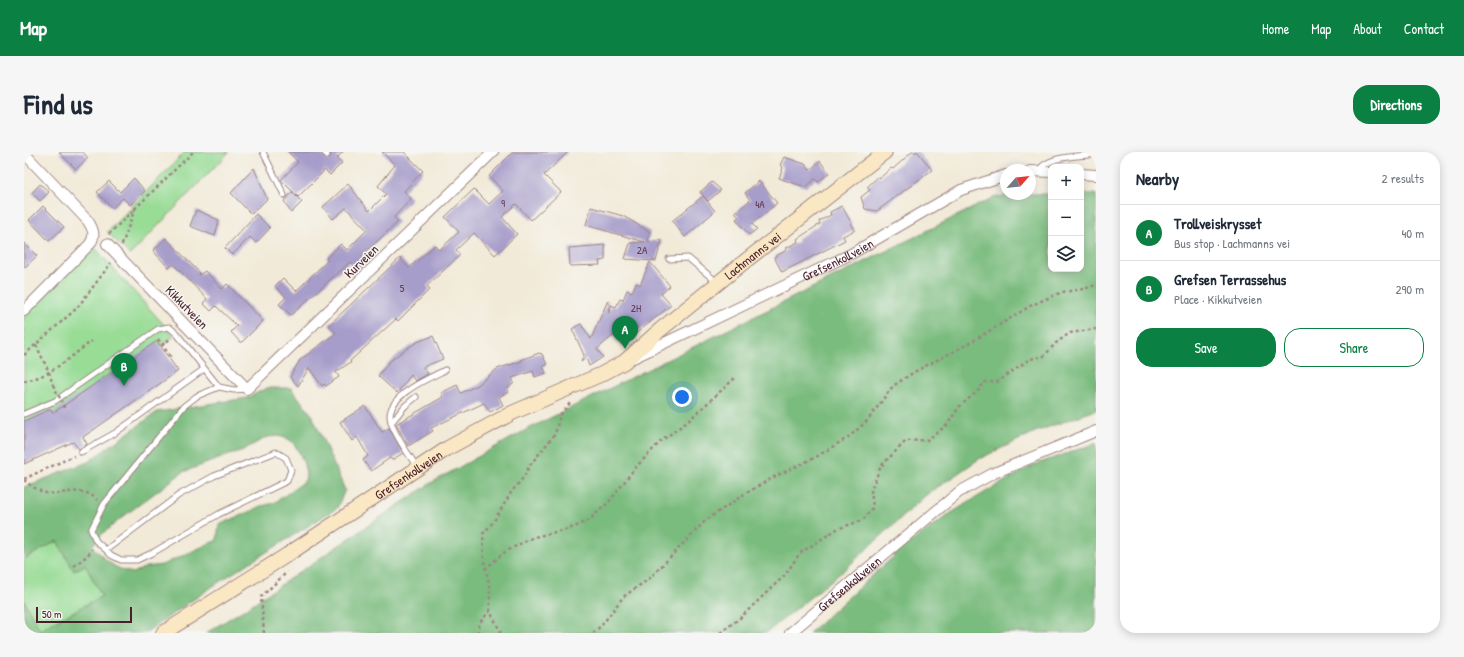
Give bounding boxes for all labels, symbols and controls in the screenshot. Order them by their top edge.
text: Map [20,15,47,41]
text: Home [1262,19,1289,38]
text: Map [1311,19,1331,38]
text: About [1353,19,1382,38]
text: Contact [1404,19,1444,38]
text: Find us [24,85,93,123]
button: Directions [1353,85,1440,124]
north arrow [1000,164,1036,200]
map controls [1048,164,1084,272]
button: + [1048,164,1084,200]
text: Nearby [1136,167,1179,190]
text: 2 results [1382,169,1424,187]
house number: 9 [501,196,505,210]
house number: 4A [755,197,765,211]
button: − [1048,200,1084,236]
text: Trollveiskrysset [1174,213,1261,234]
text: A [1146,224,1152,242]
text: 40 m [1401,224,1424,242]
street label: Lachmanns vei [721,227,785,283]
street label: Grefsenkollveien [799,234,877,285]
text: Bus stop · Lachmanns vei [1174,234,1290,252]
button: layers [1048,236,1084,272]
street label: Kurveien [340,240,382,282]
house number: 2A [637,243,648,257]
text: Grefsen Terrassehus [1174,269,1286,290]
text: B [1146,280,1152,298]
text: 290 m [1395,280,1424,298]
street label: Kikkutveien [162,281,212,333]
house number: 5 [400,281,405,295]
text: Place · Kikkutveien [1174,290,1262,308]
house number: 2H [631,301,641,315]
pin: A [612,316,638,349]
button: Save [1136,328,1276,367]
button: Share [1284,328,1424,367]
pin: B [111,353,137,386]
your location [672,387,692,407]
street label: Grefsenkollveien [371,445,446,504]
street label: Grefsenkollveien [813,552,885,616]
scale bar [36,605,132,624]
text: 50 m [42,607,62,621]

